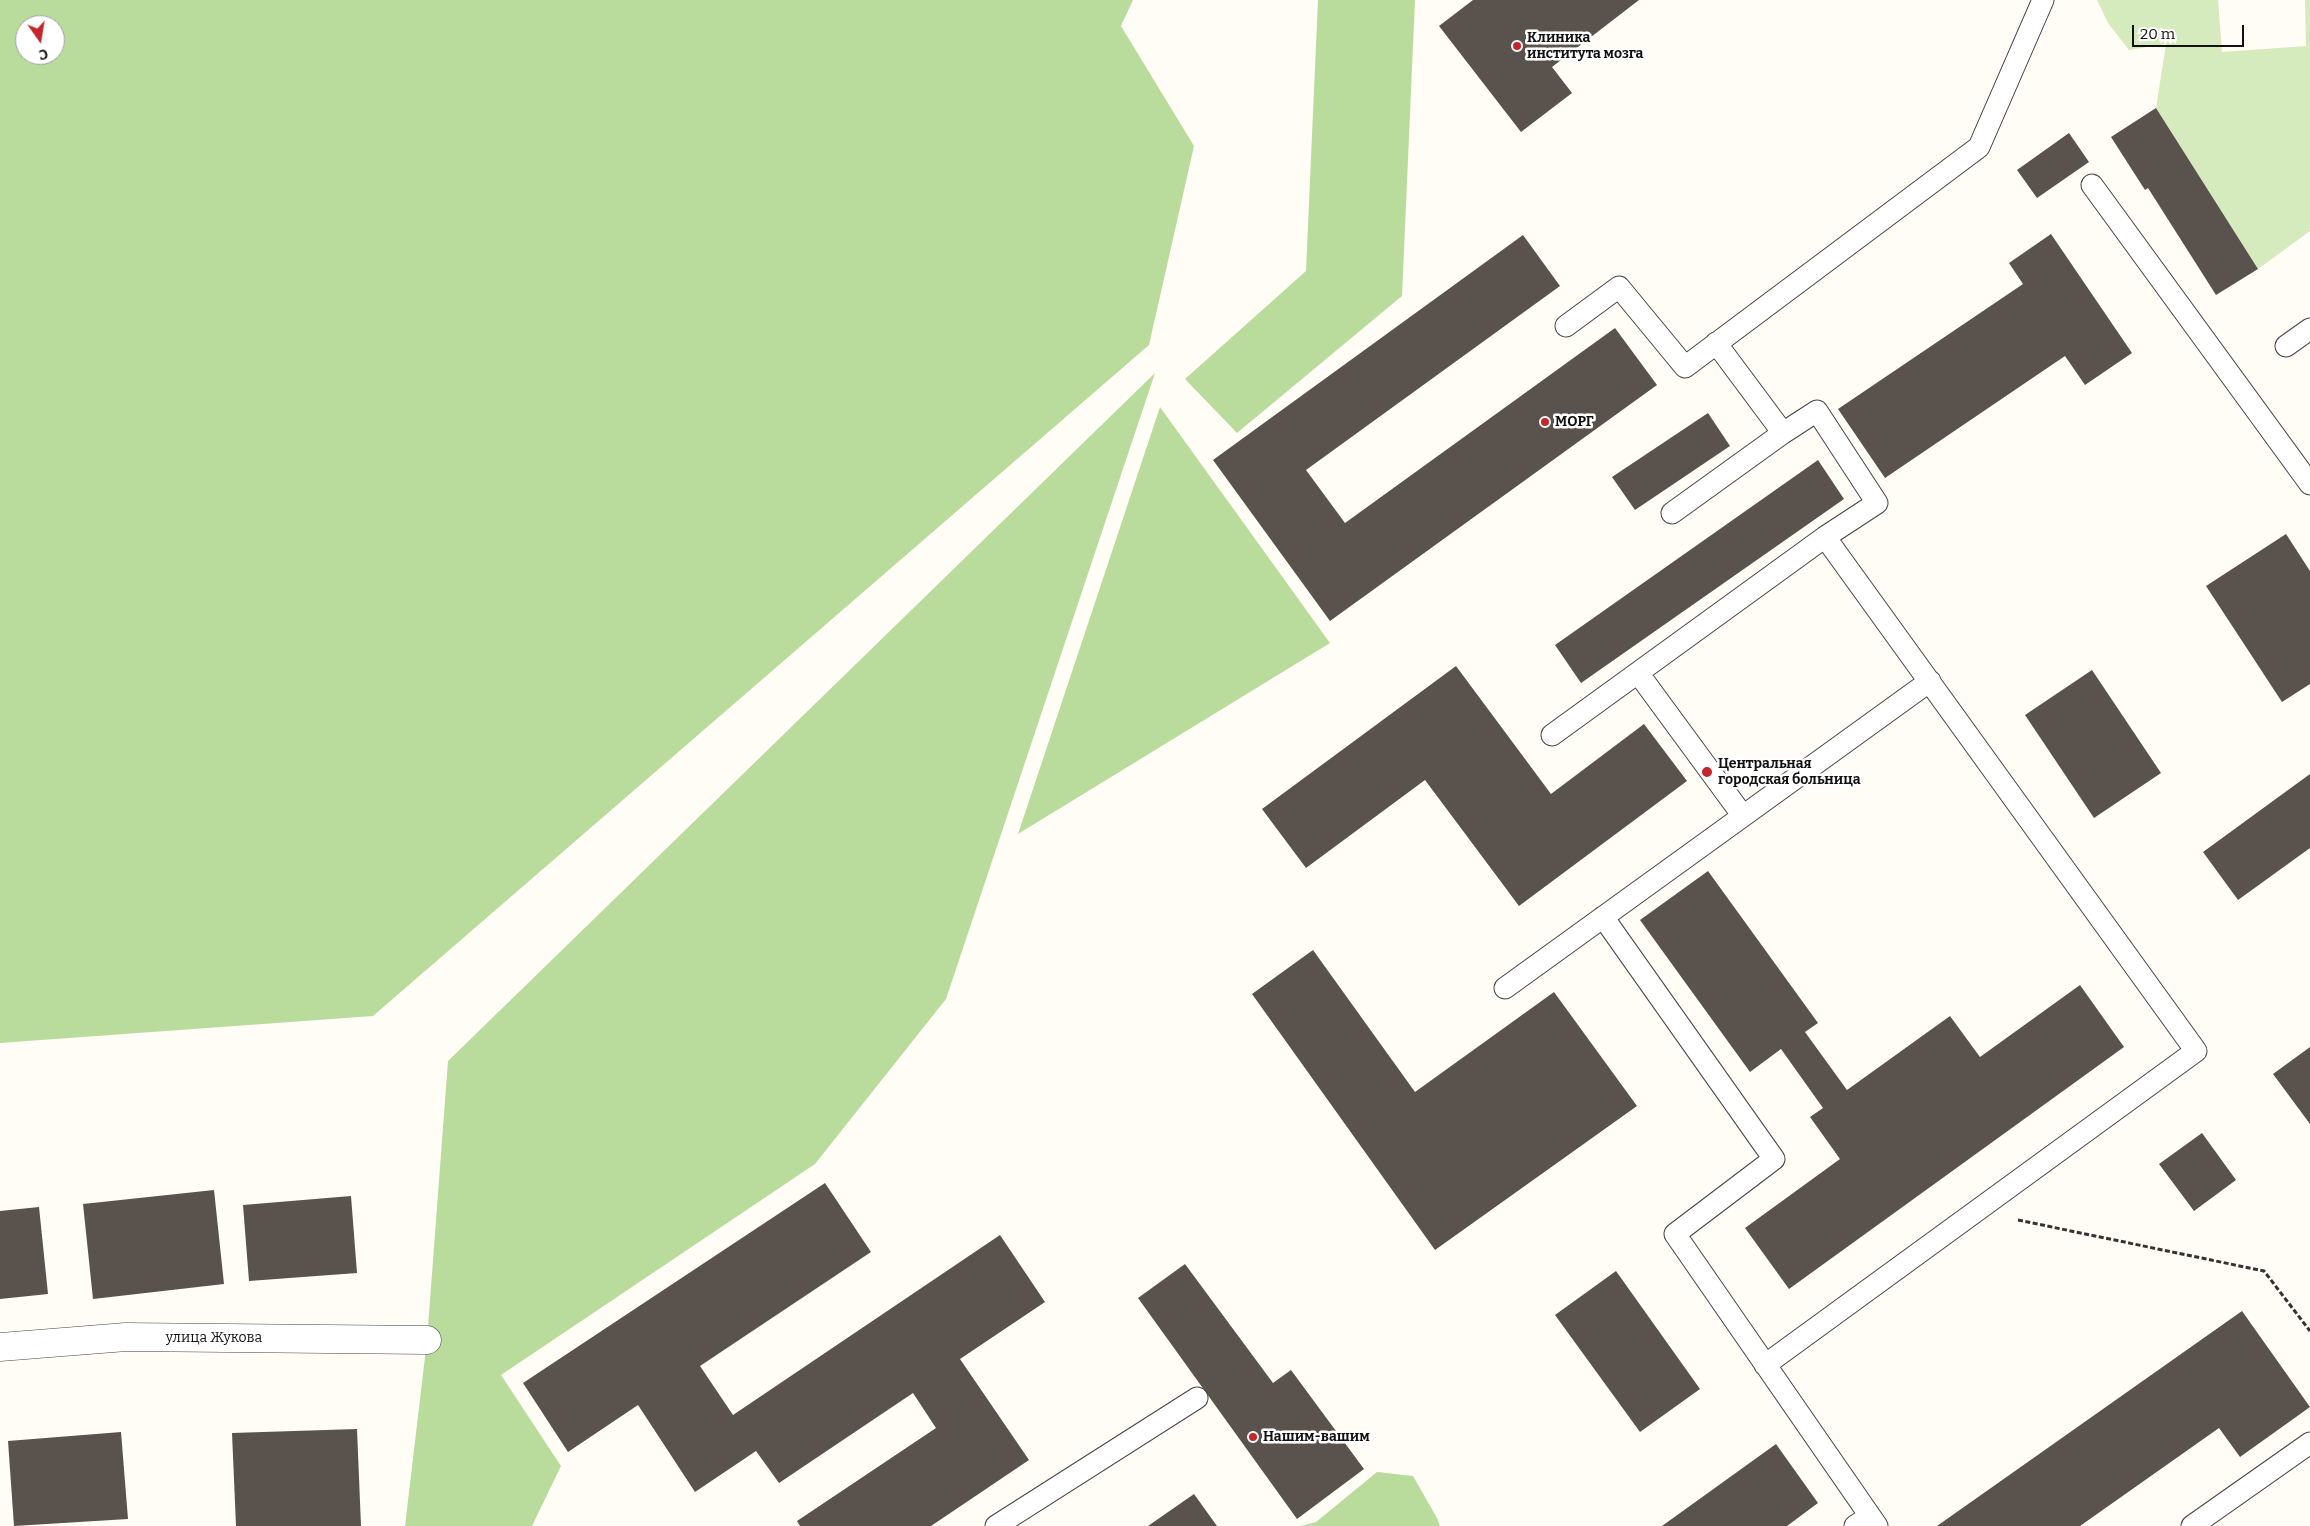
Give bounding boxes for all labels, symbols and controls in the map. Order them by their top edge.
north arrow [15,15,65,65]
scale bar [2135,15,2248,47]
text: 20 m [2140,25,2175,43]
place label: Клиника института мозга [1527,30,1643,62]
marker: Клиника института мозга [1511,40,1523,52]
text: С [37,45,49,63]
place label: МОРГ [1555,414,1594,430]
marker: МОРГ [1539,416,1551,428]
place label: Центральная городская больница [1718,756,1861,789]
marker: Центральная городская больница [1700,765,1714,779]
street label: улица Жукова [166,1330,262,1346]
place label: Нашим-вашим [1263,1429,1370,1445]
marker: Нашим-вашим [1247,1431,1259,1443]

